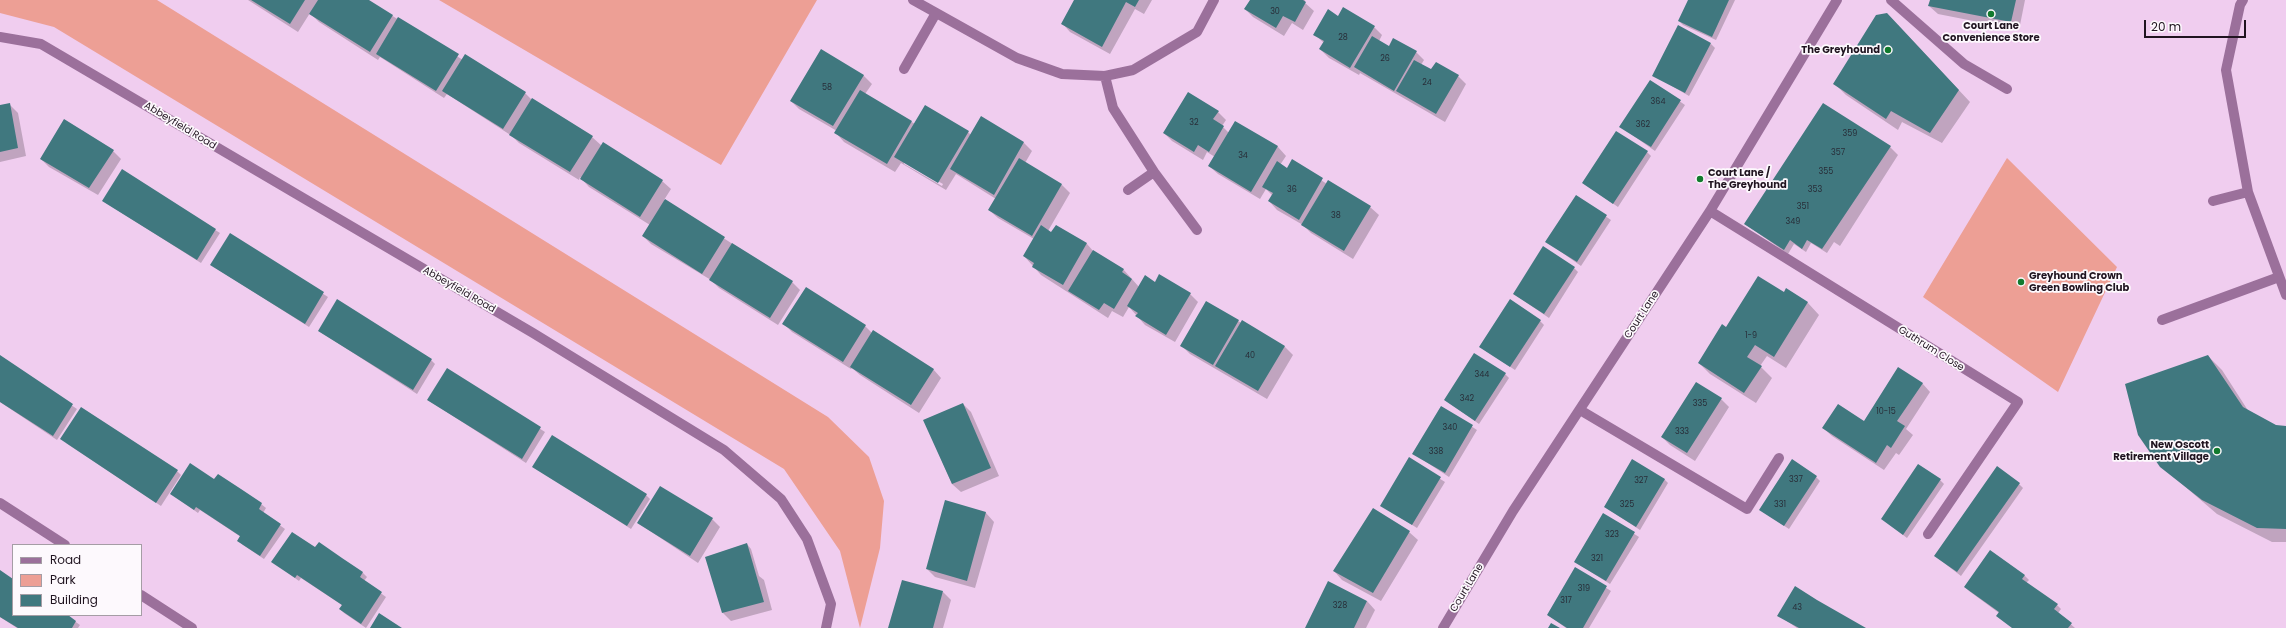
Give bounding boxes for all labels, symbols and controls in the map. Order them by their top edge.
house number: 30 [1270,7,1280,17]
marker: Court Lane Convenience Store [1986,9,1996,19]
scale bar [2146,12,2248,38]
text: 20 m [2151,18,2181,35]
place label: Court Lane Convenience Store [1942,20,2040,44]
house number: 28 [1338,33,1348,43]
place label: The Greyhound [1801,44,1880,56]
marker: The Greyhound [1883,45,1893,55]
house number: 26 [1380,54,1390,64]
house number: 24 [1422,78,1432,88]
house number: 58 [822,83,832,93]
house number: 364 [1651,97,1665,107]
street label: Abbeyfield Road [142,100,218,152]
house number: 32 [1189,118,1199,128]
house number: 362 [1636,120,1650,130]
house number: 359 [1843,129,1857,139]
house number: 357 [1831,148,1845,158]
house number: 34 [1238,151,1248,161]
place label: Court Lane / The Greyhound [1708,167,1787,190]
house number: 355 [1819,167,1833,177]
marker: Court Lane / The Greyhound [1695,174,1705,184]
house number: 36 [1287,185,1297,195]
house number: 353 [1808,185,1822,195]
house number: 351 [1797,202,1809,212]
house number: 38 [1331,211,1341,221]
house number: 349 [1786,217,1800,227]
street label: Abbeyfield Road [421,264,497,316]
place label: Greyhound Crown Green Bowling Club [2029,270,2129,294]
marker: Greyhound Crown Green Bowling Club [2016,277,2026,287]
street label: Court Lane [1622,289,1662,341]
street label: Guthrum Close [1896,324,1966,374]
house number: 1-9 [1745,331,1757,341]
house number: 40 [1245,351,1255,361]
house number: 344 [1475,370,1489,380]
house number: 342 [1460,394,1474,404]
house number: 335 [1693,399,1707,409]
house number: 10-15 [1876,407,1896,417]
house number: 340 [1443,423,1457,433]
house number: 333 [1675,427,1689,437]
place label: New Oscott Retirement Village [2113,439,2209,462]
marker: New Oscott Retirement Village [2212,446,2222,456]
house number: 338 [1429,447,1443,457]
house number: 337 [1789,475,1803,485]
house number: 327 [1634,476,1648,486]
house number: 325 [1620,500,1634,510]
house number: 331 [1774,500,1786,510]
house number: 323 [1605,530,1619,540]
legend [12,544,142,616]
text: Road [50,551,81,568]
house number: 321 [1591,554,1603,564]
street label: Court Lane [1448,562,1486,614]
text: Park [50,571,76,588]
house number: 319 [1578,584,1590,594]
text: Building [50,591,98,608]
house number: 317 [1560,596,1572,606]
house number: 328 [1333,601,1347,611]
house number: 43 [1792,603,1802,613]

